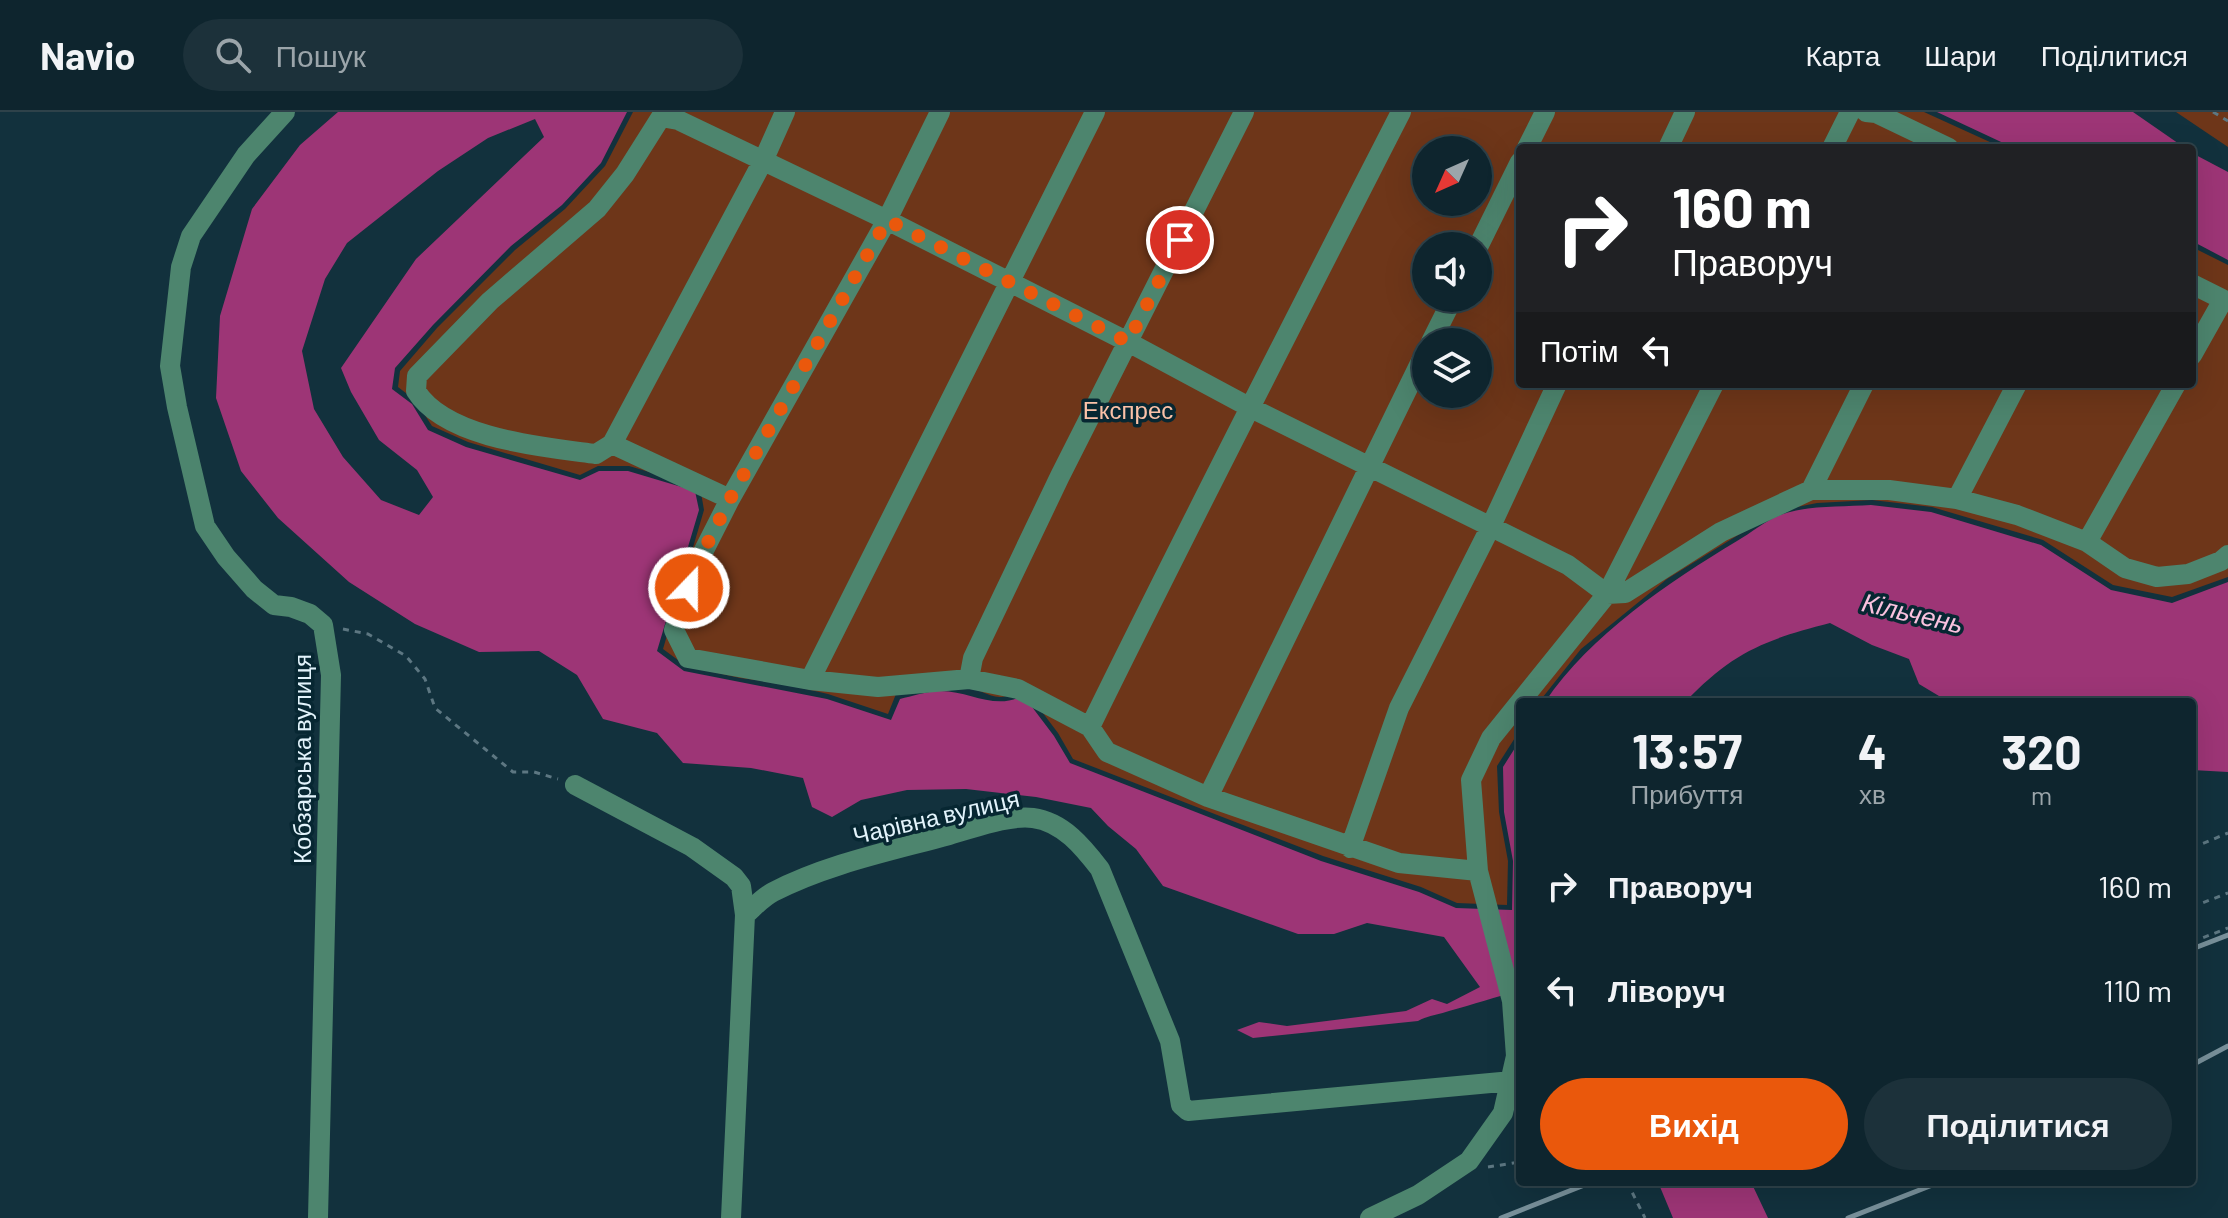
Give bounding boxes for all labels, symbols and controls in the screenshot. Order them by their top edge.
search box [183,19,743,91]
text: Navio [40,32,135,78]
icon: search [211,33,255,77]
text: Пошук [275,37,366,73]
text: Карта [1805,38,1880,72]
text: Шари [1924,38,1997,72]
text: Поділитися [2041,38,2188,72]
north arrow [1412,136,1492,216]
map controls [1412,136,1492,408]
text: 160 m [1672,172,1812,239]
icon: right [1540,176,1644,280]
pin [1146,206,1214,274]
icon: arrive [1158,218,1202,262]
button: sound [1412,232,1492,312]
text: Праворуч [1672,240,1833,283]
button: layers [1412,328,1492,408]
icon: left [1635,328,1679,372]
text: Потім [1540,332,1619,368]
park label: Експрес [1083,395,1173,424]
position arrow [647,546,731,630]
water label: Кільчень [1859,585,1967,639]
street label: Кобзарська вулиця [287,654,316,864]
text: 13:57 [1632,721,1742,779]
text: 4 [1858,721,1887,779]
text: 320 [2001,722,2082,780]
text: Прибуття [1630,778,1743,809]
text: хв [1859,778,1886,809]
text: m [2031,779,2052,810]
street label: Чарівна вулиця [850,783,1022,849]
icon: right [1540,864,1584,908]
text: Праворуч [1608,868,1753,904]
text: 160 m [2098,868,2172,904]
icon: left [1540,968,1584,1012]
text: Ліворуч [1608,972,1726,1008]
text: 110 m [2103,972,2172,1008]
button: Вихід [1540,1078,1848,1170]
button: Поділитися [1864,1078,2172,1170]

